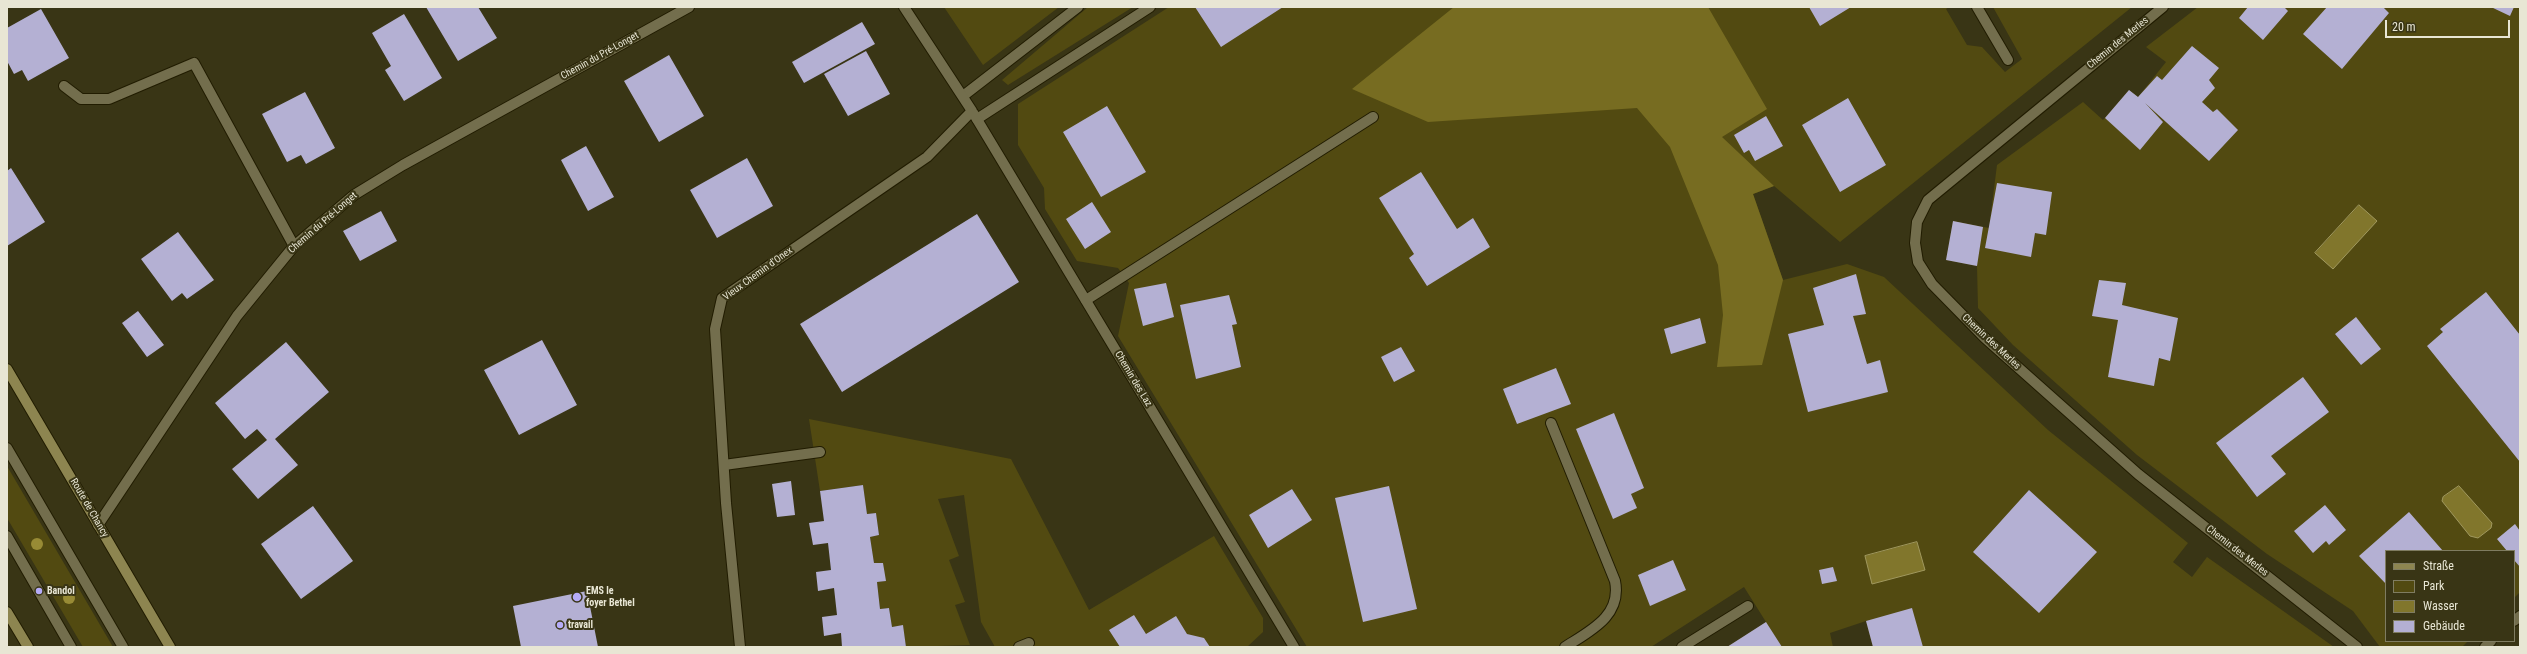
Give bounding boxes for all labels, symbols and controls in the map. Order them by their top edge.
scale bar [2387,12,2512,38]
street label: Chemin des Merles [2085,15,2151,71]
text: 20 m [2392,20,2416,34]
street label: Chemin du Pré-Longet [559,30,641,82]
street label: Chemin du Pré-Longet [286,190,360,256]
street label: Vieux Chemin d'Onex [721,245,795,303]
street label: Chemin des Merles [1959,312,2023,372]
street label: Chemin des Laz [1112,349,1154,409]
street label: Route de Chancy [67,476,111,540]
street label: Chemin des Merles [2204,523,2270,579]
legend [2385,550,2515,642]
text: Straße [2423,559,2454,573]
text: Park [2423,579,2444,593]
place label: Bandol [47,585,75,597]
place label: EMS le foyer Bethel [586,585,635,608]
marker: Bandol [34,586,44,596]
marker: EMS le foyer Bethel [571,591,583,603]
text: Wasser [2423,599,2458,613]
place label: travail [568,619,593,631]
text: Gebäude [2423,619,2465,633]
marker: travail [555,620,565,630]

